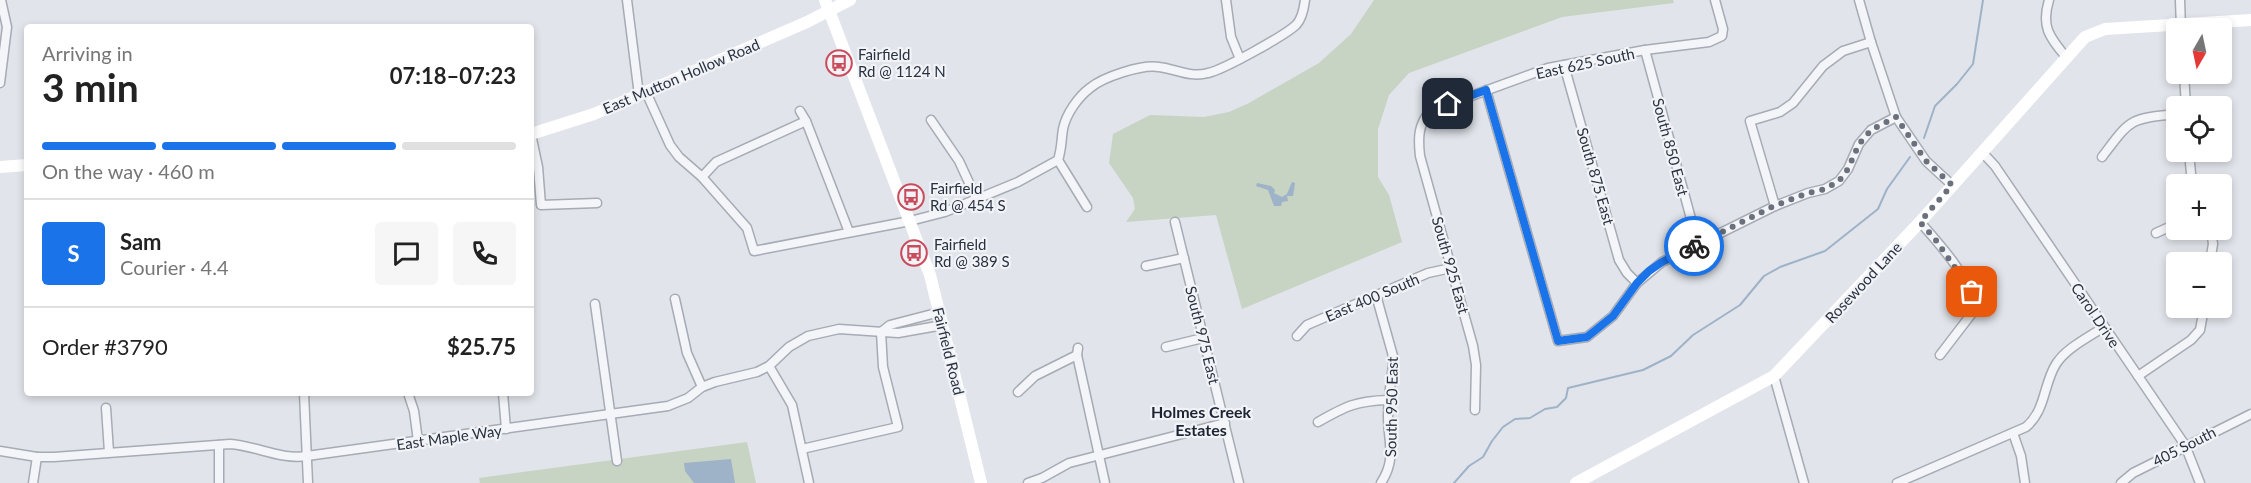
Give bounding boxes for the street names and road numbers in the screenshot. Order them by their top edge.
street label: East Mutton Hollow Road [600,35,762,117]
street label: East 625 South [1534,44,1636,82]
street label: South 850 East [1649,96,1693,198]
street label: South 875 East [1574,125,1619,227]
street label: South 925 East [1429,214,1474,316]
street label: Rosewood Lane [1821,238,1905,326]
street label: East 400 South [1322,269,1422,325]
street label: Carol Drive [2068,279,2124,351]
street label: South 975 East [1182,284,1224,386]
street label: Fairfield Road [929,305,969,397]
street label: South 950 East [1381,356,1401,457]
street label: East Maple Way [395,421,503,453]
street label: 405 South [2149,422,2219,470]

